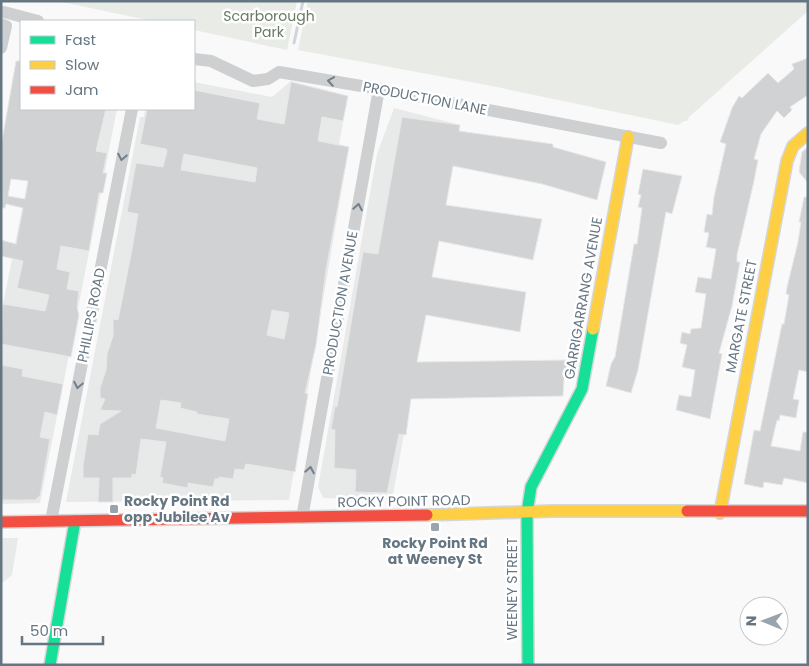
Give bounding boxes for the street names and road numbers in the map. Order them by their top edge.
street label: PRODUCTION LANE [361,76,489,120]
street label: GARRIGARRANG AVENUE [559,215,607,381]
street label: PRODUCTION AVENUE [317,229,363,377]
street label: MARGATE STREET [720,257,762,374]
street label: PHILLIPS ROAD [72,266,110,364]
street label: ROCKY POINT ROAD [337,490,471,512]
street label: WEENEY STREET [502,537,522,641]

